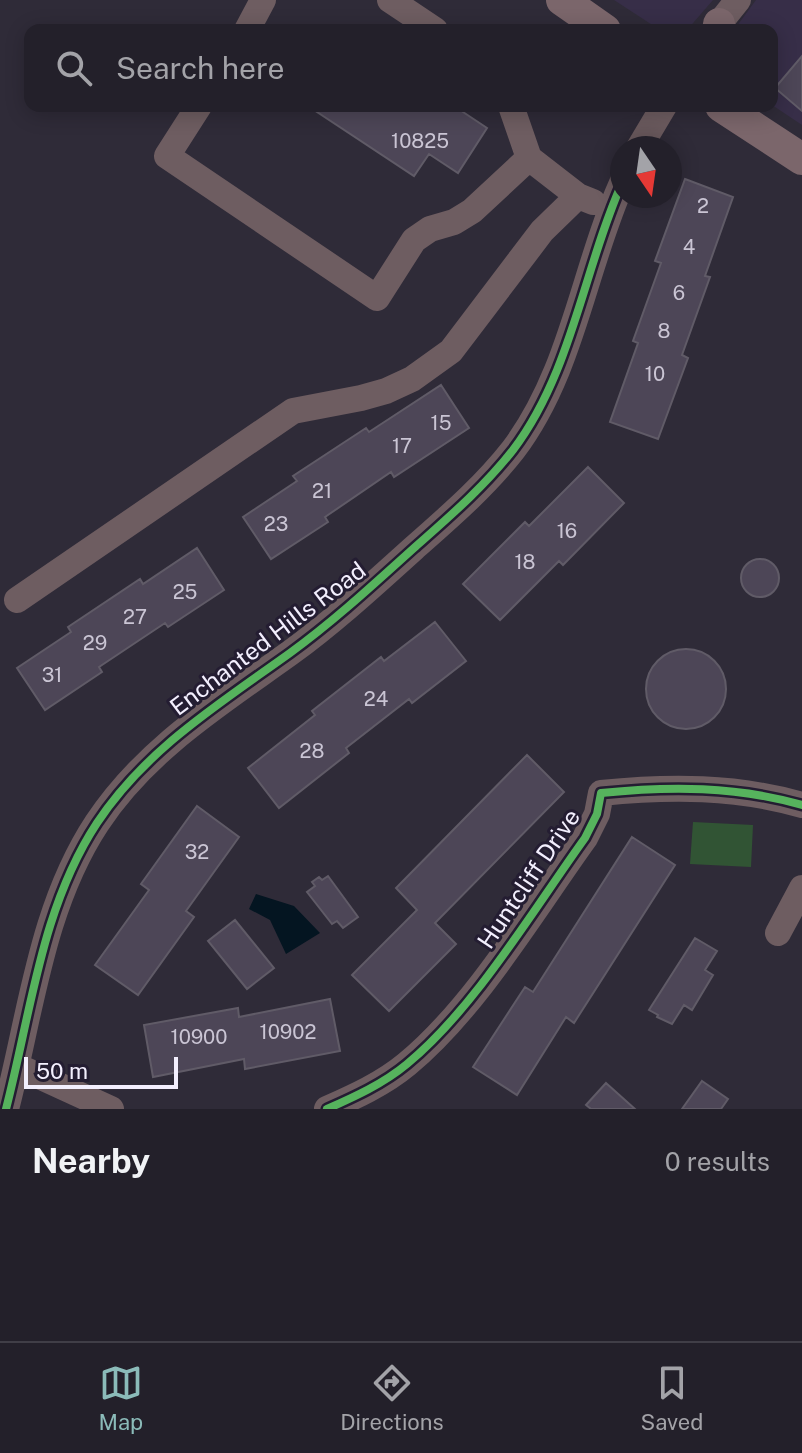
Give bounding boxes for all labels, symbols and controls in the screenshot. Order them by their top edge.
search box [24,24,778,112]
icon: search [52,46,96,90]
text: Search here [116,50,284,86]
house number: 10825 [391,129,449,153]
north arrow [610,136,682,208]
house number: 2 [697,194,709,218]
house number: 4 [683,235,695,259]
house number: 6 [673,281,685,305]
house number: 8 [658,319,670,343]
house number: 10 [645,362,665,386]
house number: 15 [431,411,451,435]
house number: 17 [392,434,412,458]
house number: 21 [312,479,332,503]
house number: 23 [264,512,288,536]
house number: 16 [557,519,577,543]
house number: 18 [514,550,536,574]
street label: Enchanted Hills Road [164,556,371,721]
house number: 25 [173,580,197,604]
house number: 27 [123,605,147,629]
house number: 29 [83,631,107,655]
house number: 31 [42,663,62,687]
house number: 24 [364,687,388,711]
house number: 28 [300,739,324,763]
street label: Huntcliff Drive [471,803,585,954]
house number: 32 [185,840,209,864]
house number: 10902 [260,1020,316,1044]
house number: 10900 [171,1025,227,1049]
scale bar [24,1053,178,1089]
text: 50 m [36,1058,88,1084]
text: Nearby [32,1141,150,1181]
text: 0 results [665,1146,770,1177]
tab: Map [99,1361,143,1435]
tab: Directions [340,1361,444,1435]
tab: Saved [641,1361,703,1435]

